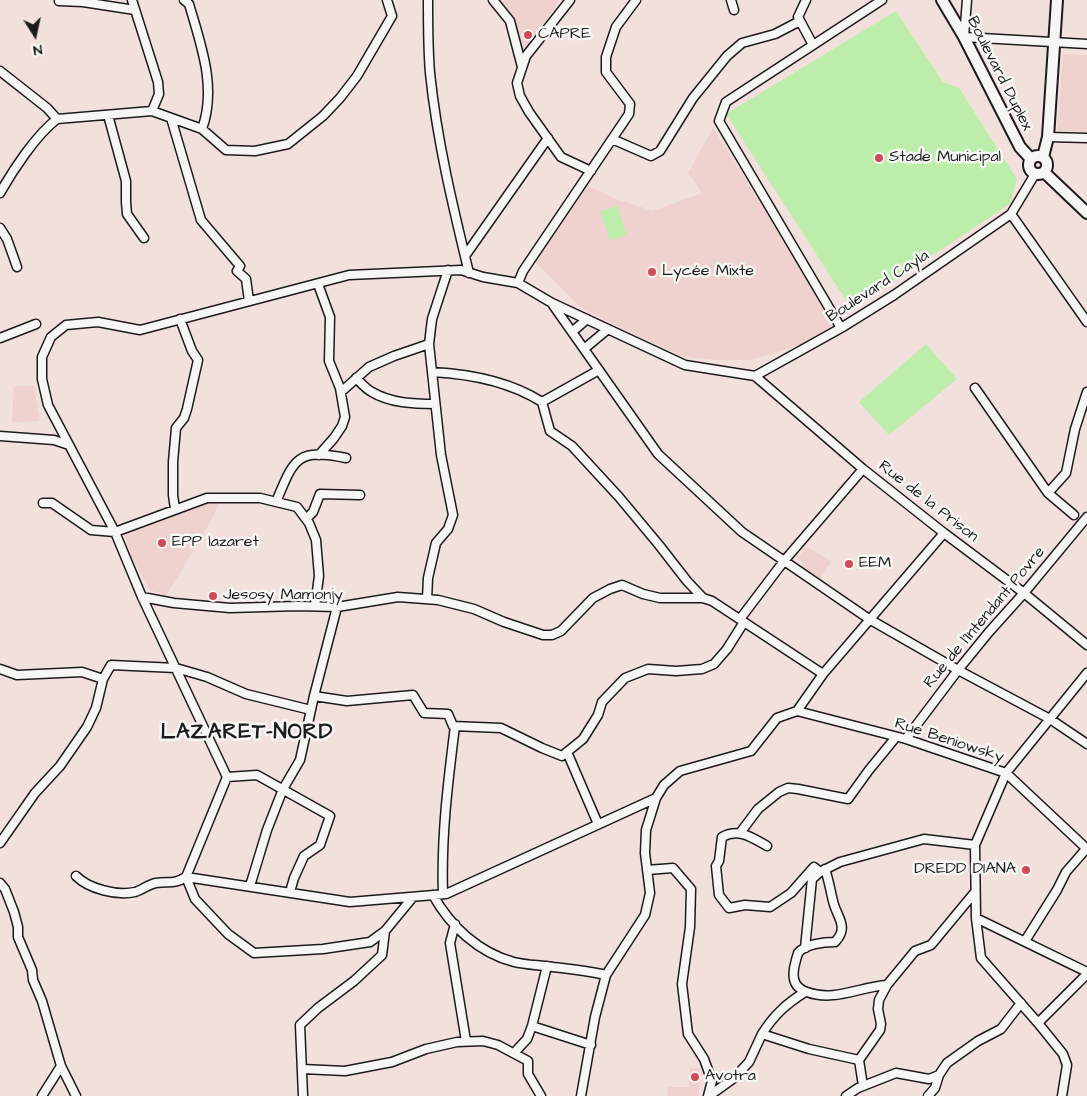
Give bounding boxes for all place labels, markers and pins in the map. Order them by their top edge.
place label: CAPRE [538,25,591,45]
marker: CAPRE [522,29,534,41]
place label: Stade Municipal [889,148,1001,168]
marker: Stade Municipal [873,152,885,164]
place label: Lycée Mixte [662,262,754,282]
marker: Lycée Mixte [646,266,658,278]
place label: EPP lazaret [172,533,259,553]
marker: EPP lazaret [156,537,168,549]
place label: EEM [859,554,891,574]
marker: EEM [843,558,855,570]
place label: Jesosy Mamonjy [223,586,343,606]
marker: Jesosy Mamonjy [207,590,219,602]
place label: DREDD DIANA [914,860,1016,880]
marker: DREDD DIANA [1020,864,1032,876]
place label: Avotra [705,1067,756,1087]
marker: Avotra [689,1071,701,1083]

